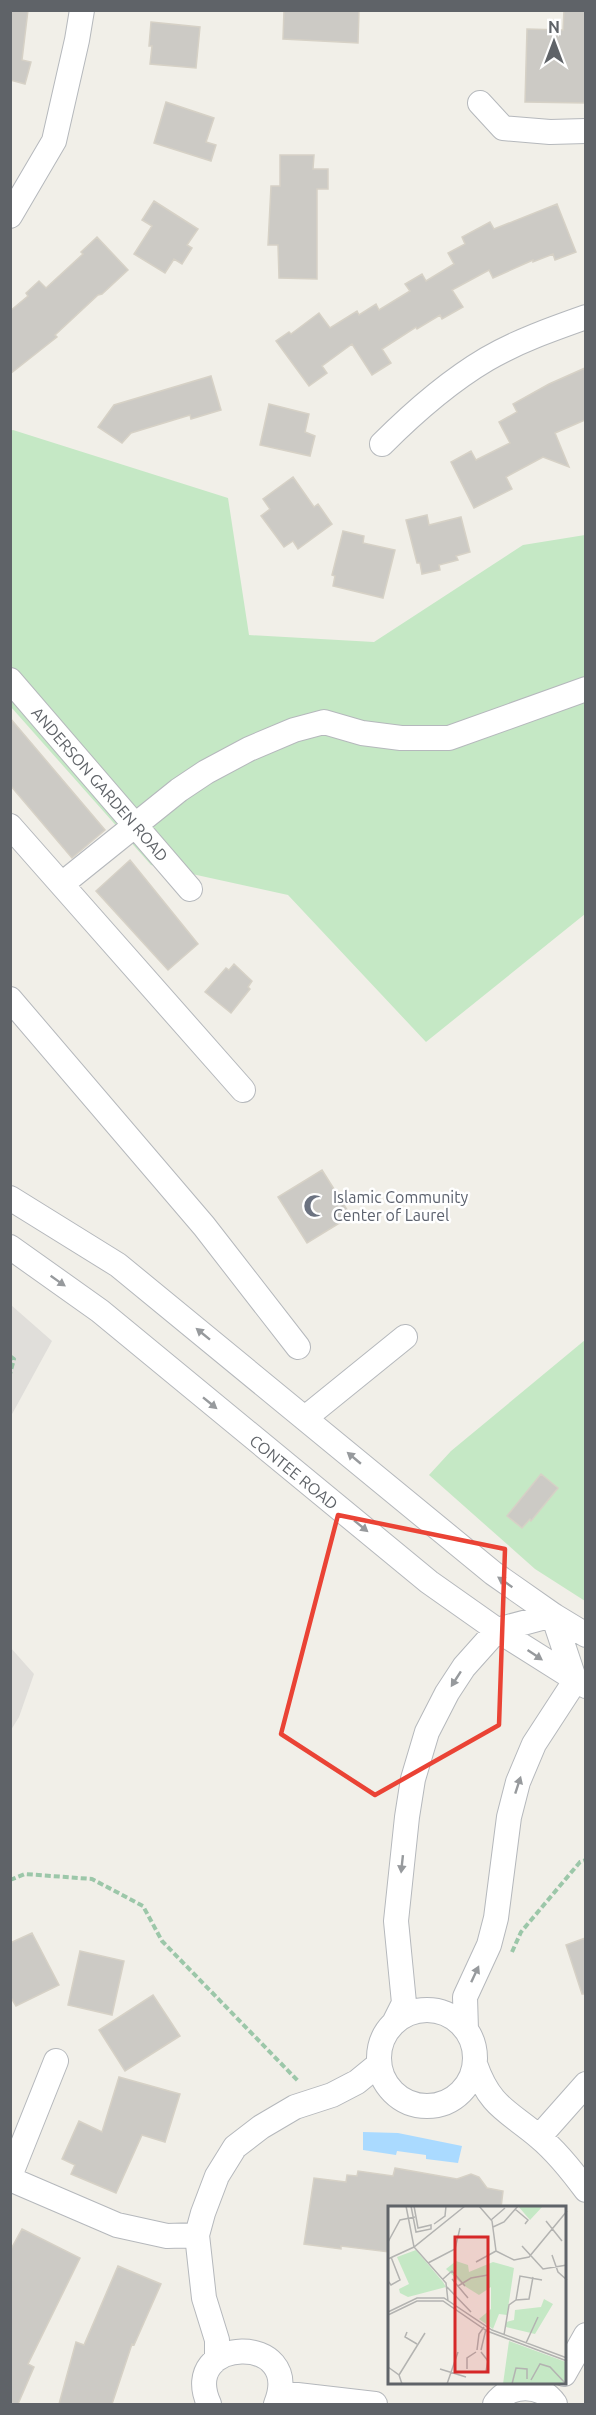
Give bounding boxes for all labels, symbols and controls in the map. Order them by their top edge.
north arrow [524,12,584,72]
text: N [548,18,560,36]
street label: ANDERSON GARDEN ROAD [28,703,172,865]
place label: Islamic Community Center of Laurel [333,1188,469,1224]
mosque icon: Islamic Community Center of Laurel [302,1193,328,1219]
one-way arrow [50,1275,66,1287]
one-way arrow [196,1329,211,1341]
one-way arrow [202,1397,218,1410]
street label: CONTEE ROAD [246,1431,342,1513]
one-way arrow [346,1452,362,1465]
one-way arrow [353,1520,369,1533]
one-way arrow [498,1576,514,1588]
one-way arrow [527,1649,543,1660]
one-way arrow [451,1671,462,1687]
one-way arrow [513,1776,523,1794]
one-way arrow [397,1854,407,1873]
one-way arrow [470,1965,479,1982]
inset map [388,2206,566,2385]

